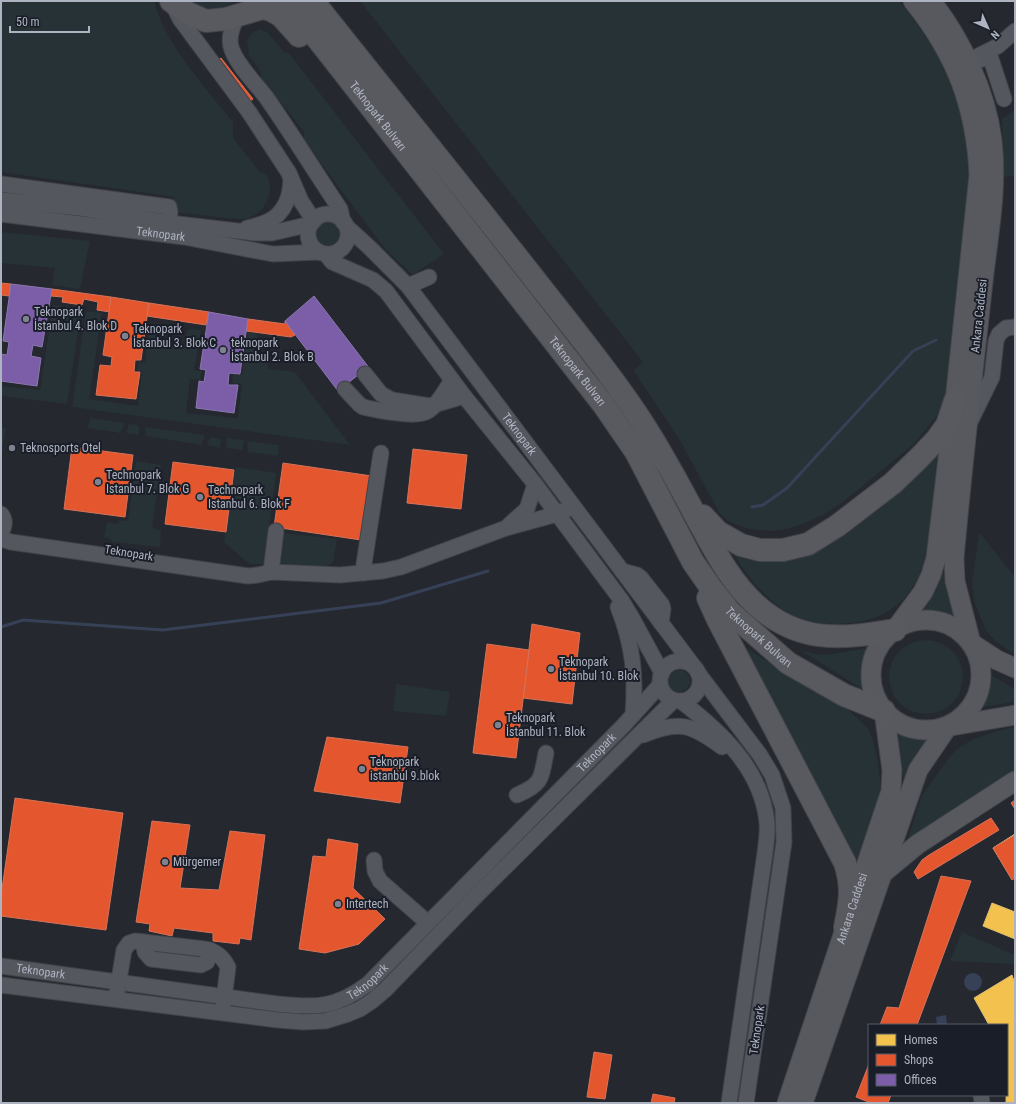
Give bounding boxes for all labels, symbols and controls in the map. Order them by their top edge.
scale bar [10,8,89,34]
north arrow [968,8,1008,48]
text: 50 m [16,15,40,29]
text: N [988,28,1002,42]
street label: Teknopark Bulvarı [346,78,409,154]
street label: Teknopark [135,224,187,244]
street label: Ankara Caddesi [968,278,990,354]
place label: Teknopark İstanbul 4. Blok D [34,305,117,333]
marker: Teknopark İstanbul 4. Blok D [21,314,31,324]
place label: Teknopark İstanbul 3. Blok C [133,322,216,350]
marker: Teknopark İstanbul 3. Blok C [120,331,130,341]
street label: Teknopark Bulvarı [546,334,609,409]
place label: teknopark İstanbul 2. Blok B [231,336,314,364]
marker: teknopark İstanbul 2. Blok B [218,345,228,355]
street label: Teknopark [499,410,540,458]
place label: Teknosports Otel [20,441,101,455]
marker: Teknosports Otel [7,443,17,453]
place label: Technopark Istanbul 7. Blok G [106,468,189,496]
marker: Technopark Istanbul 7. Blok G [93,477,103,487]
place label: Technopark Istanbul 6. Blok F [208,483,290,511]
marker: Technopark Istanbul 6. Blok F [195,492,205,502]
street label: Teknopark [104,542,155,564]
street label: Teknopark Bulvarı [722,604,794,671]
place label: Teknopark İstanbul 10. Blok [559,655,639,683]
marker: Teknopark İstanbul 10. Blok [546,664,556,674]
place label: Teknopark İstanbul 11. Blok [506,711,586,739]
marker: Teknopark İstanbul 11. Blok [493,720,503,730]
street label: Teknopark [574,730,619,775]
place label: Teknopark istanbul 9.blok [370,755,440,783]
marker: Teknopark istanbul 9.blok [357,764,367,774]
place label: Mürgemer [173,855,222,869]
marker: Mürgemer [160,857,170,867]
street label: Ankara Caddesi [833,871,870,946]
place label: Intertech [346,897,389,911]
marker: Intertech [333,899,343,909]
street label: Teknopark [345,960,392,1003]
street label: Teknopark [15,961,67,982]
street label: Teknopark [747,1004,767,1055]
legend [868,1024,1008,1096]
text: Homes [904,1033,938,1047]
text: Shops [904,1053,933,1067]
text: Offices [904,1073,937,1087]

